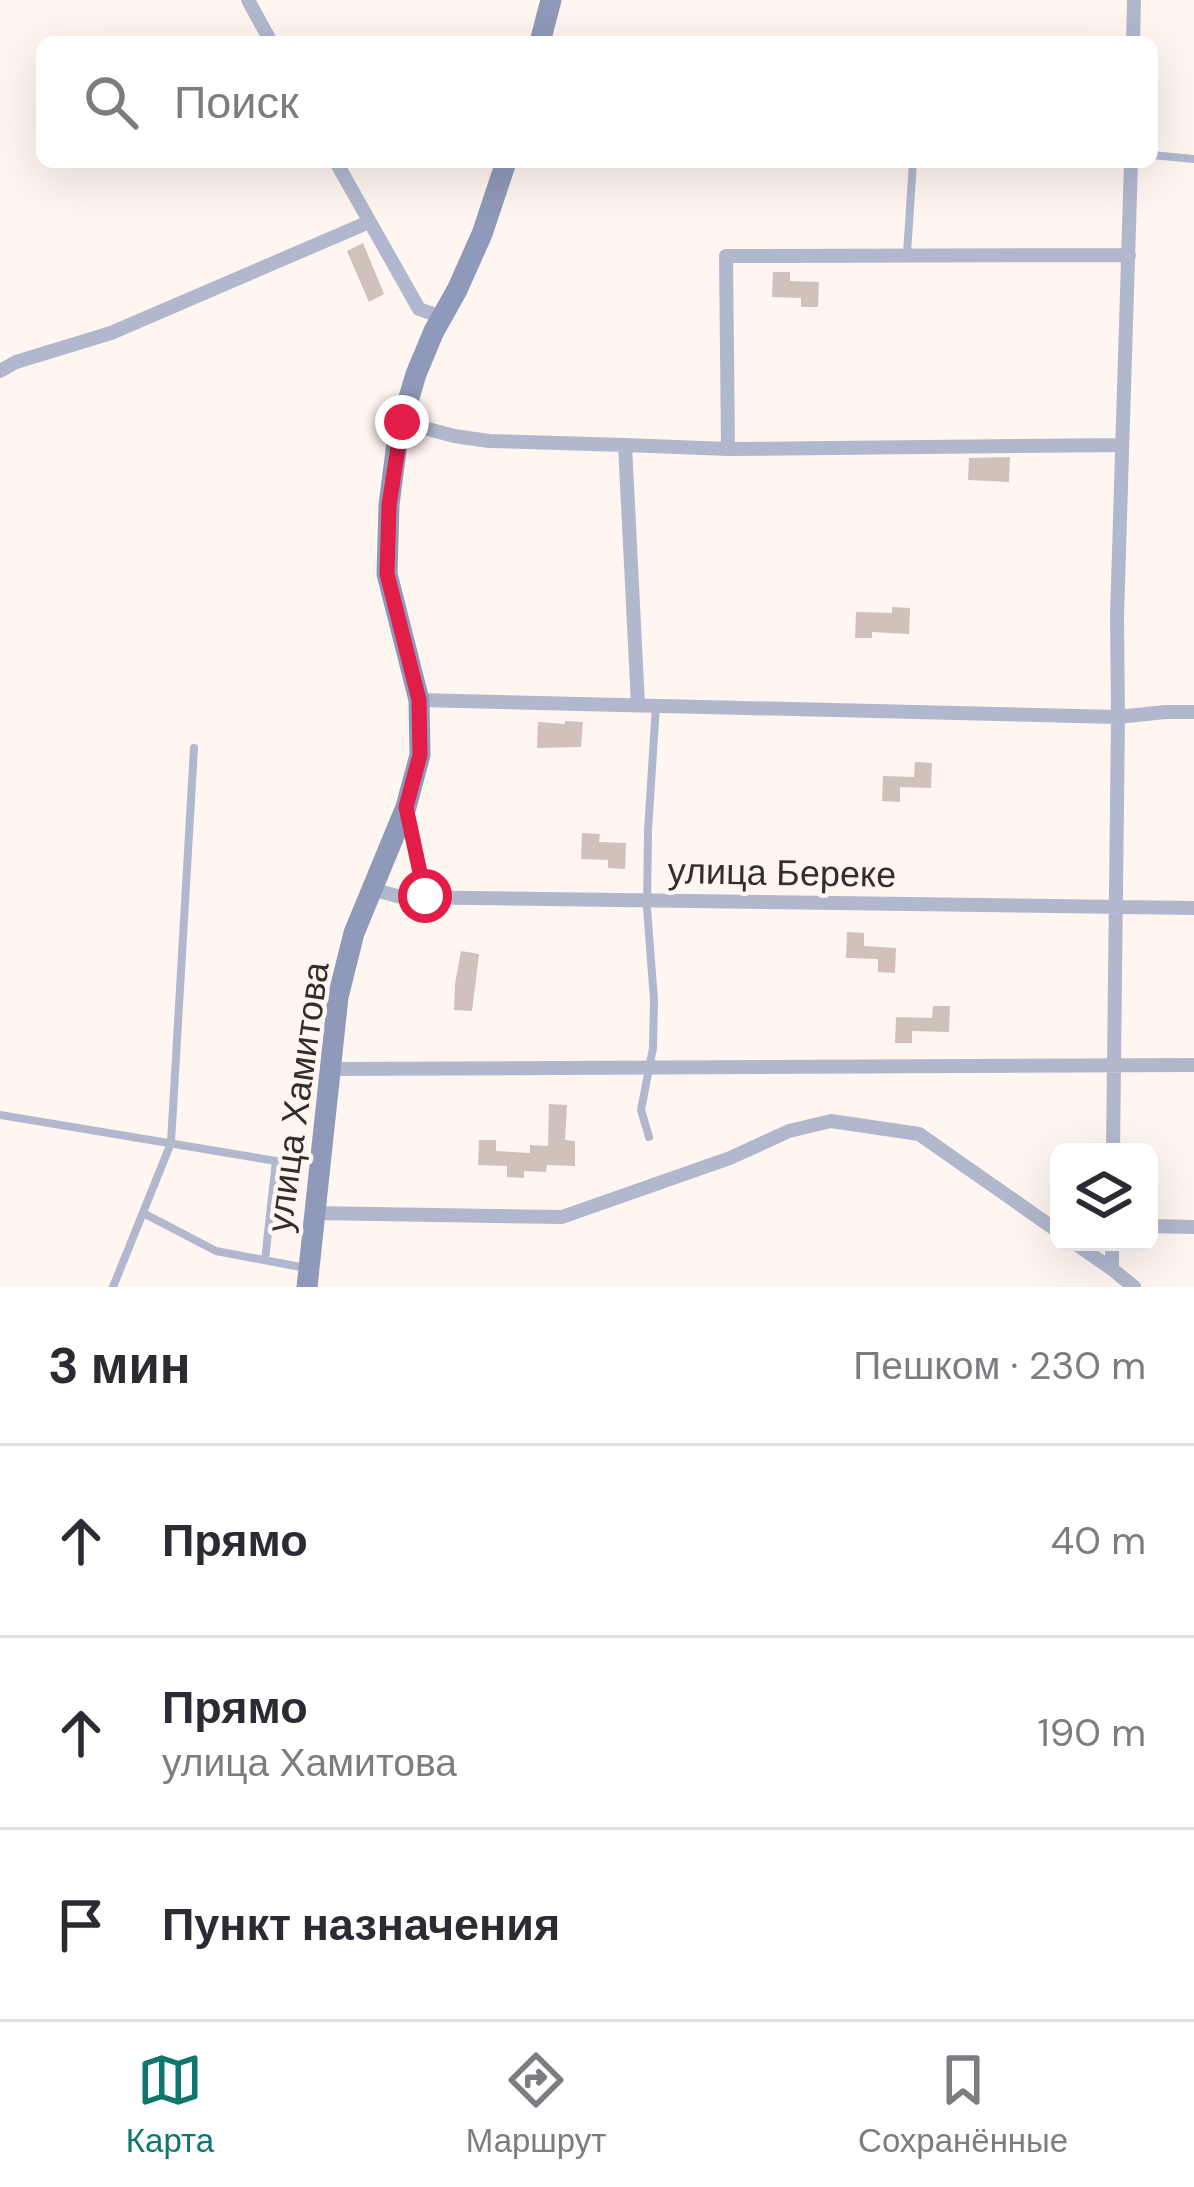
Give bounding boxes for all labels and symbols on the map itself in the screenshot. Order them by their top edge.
route end [375,395,429,449]
street label: улица Береке [667,847,897,898]
route start [398,869,452,923]
street label: улица Хамитова [255,958,340,1235]

